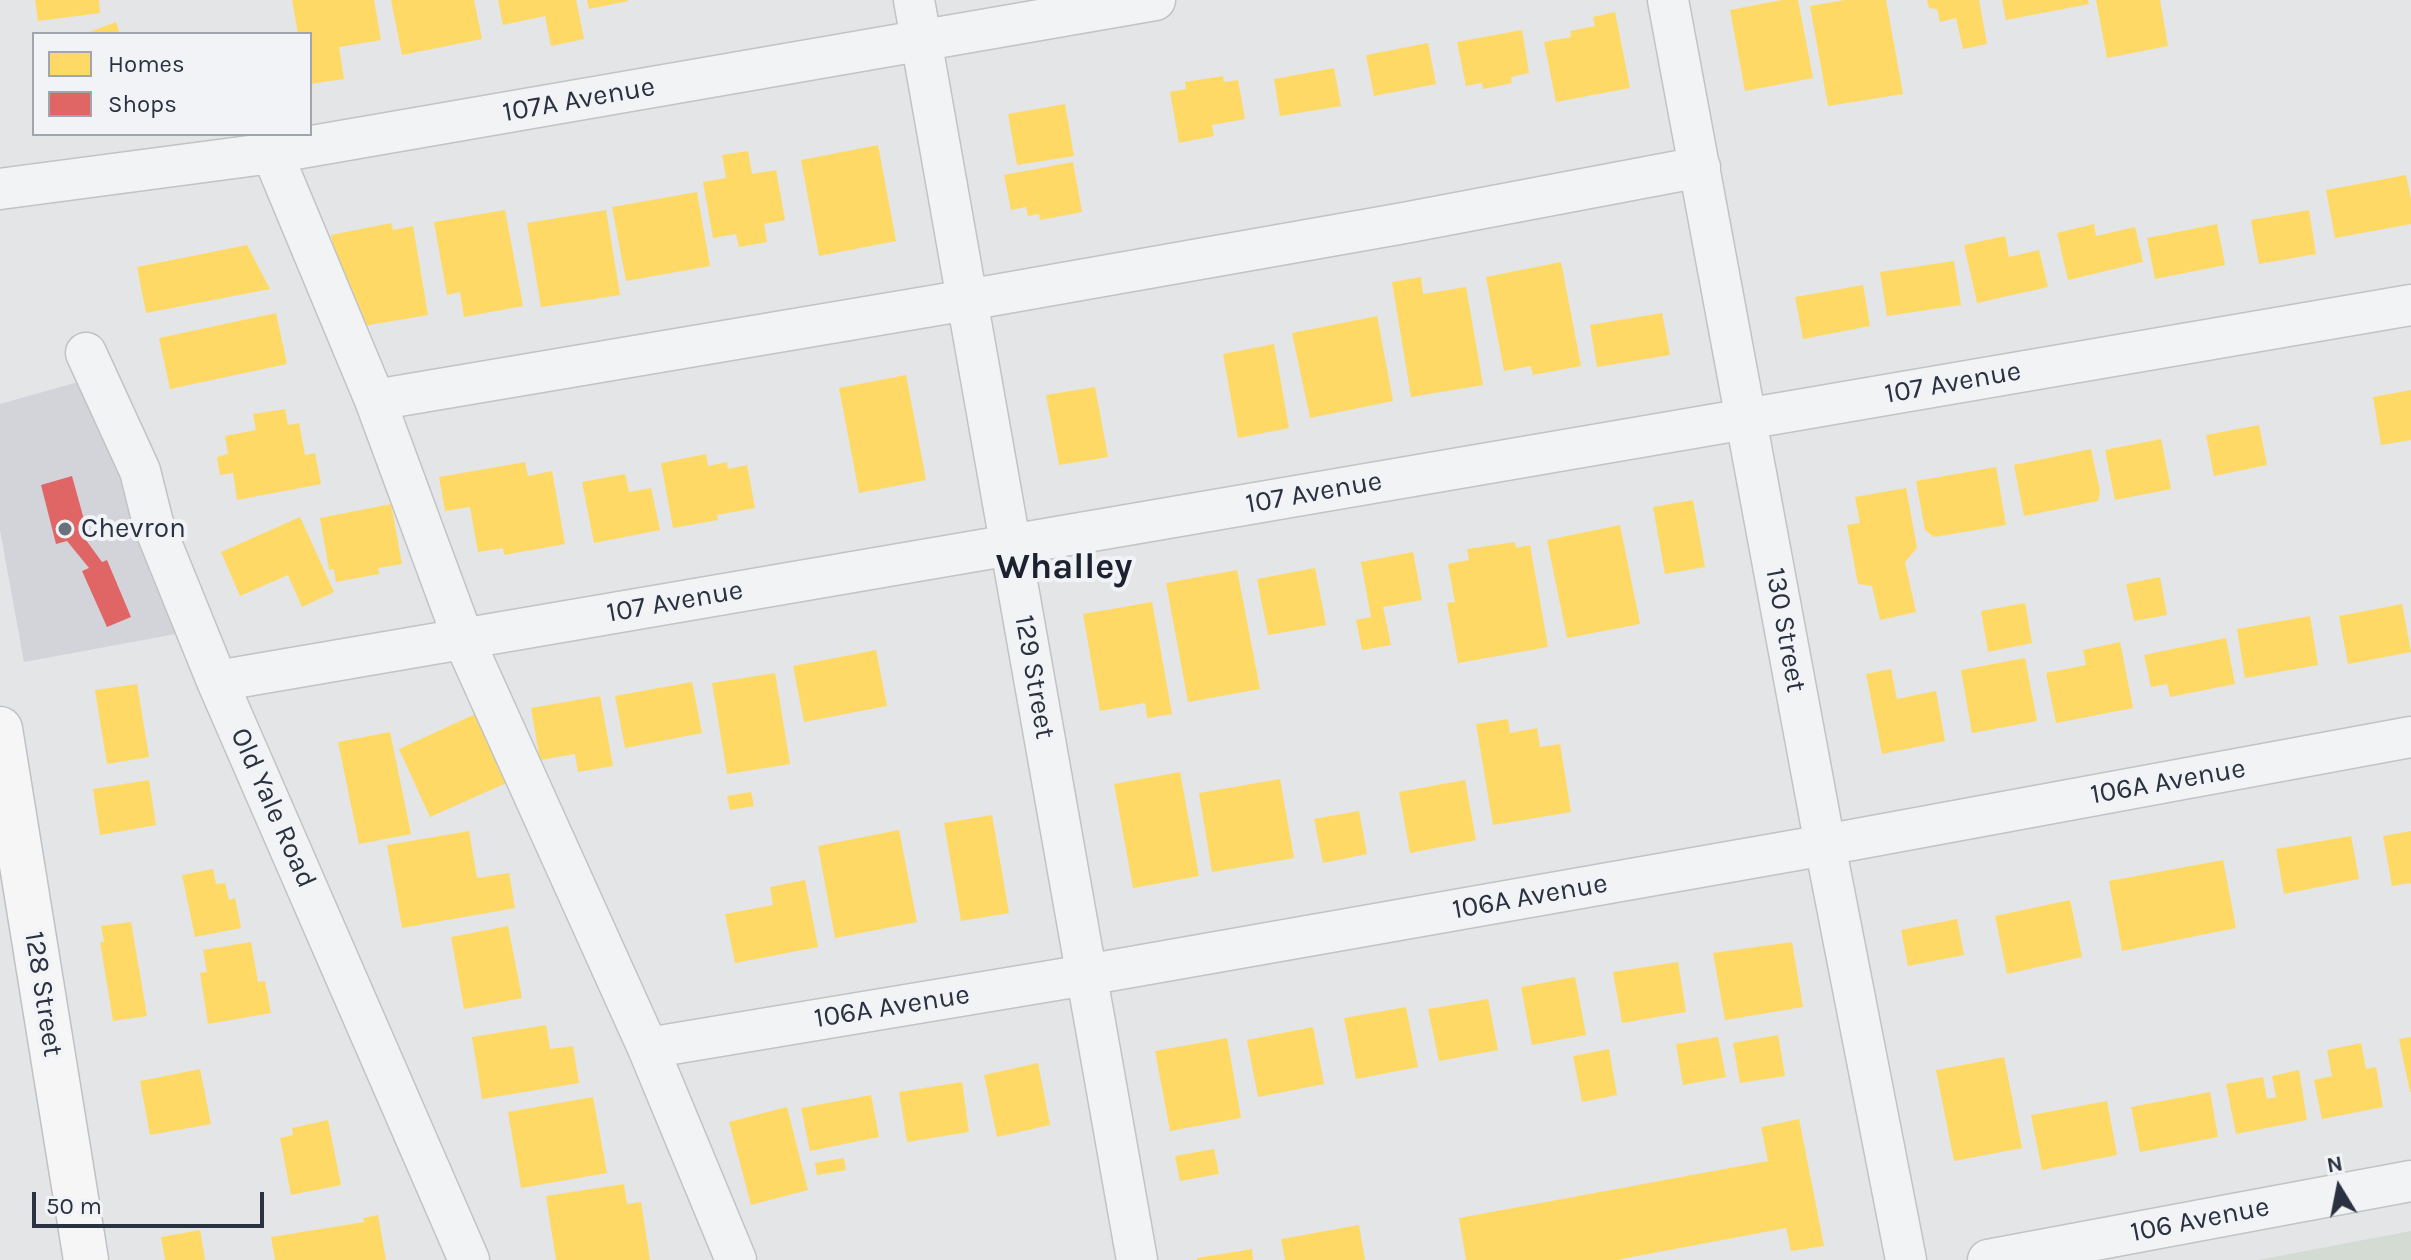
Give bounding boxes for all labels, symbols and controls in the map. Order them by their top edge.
legend [32,32,312,136]
text: Homes [108,50,185,78]
street label: 107A Avenue [500,70,658,130]
text: Shops [108,90,177,118]
street label: 107 Avenue [1882,354,2024,412]
street label: 107 Avenue [1243,464,1385,522]
place label: Chevron [81,512,186,546]
marker: Chevron [56,520,74,538]
district label: Whalley [996,546,1132,590]
street label: 130 Street [1758,565,1812,695]
street label: 107 Avenue [604,573,746,631]
street label: 129 Street [1007,612,1061,742]
street label: Old Yale Road [223,723,323,893]
street label: 106A Avenue [2088,752,2248,812]
street label: 106A Avenue [1450,867,1610,927]
street label: 128 Street [17,929,69,1059]
street label: 106A Avenue [812,978,972,1036]
north arrow [2299,1148,2379,1228]
text: N [2325,1150,2345,1179]
scale bar [36,1176,268,1226]
street label: 106 Avenue [2128,1190,2272,1250]
text: 50 m [46,1192,102,1220]

